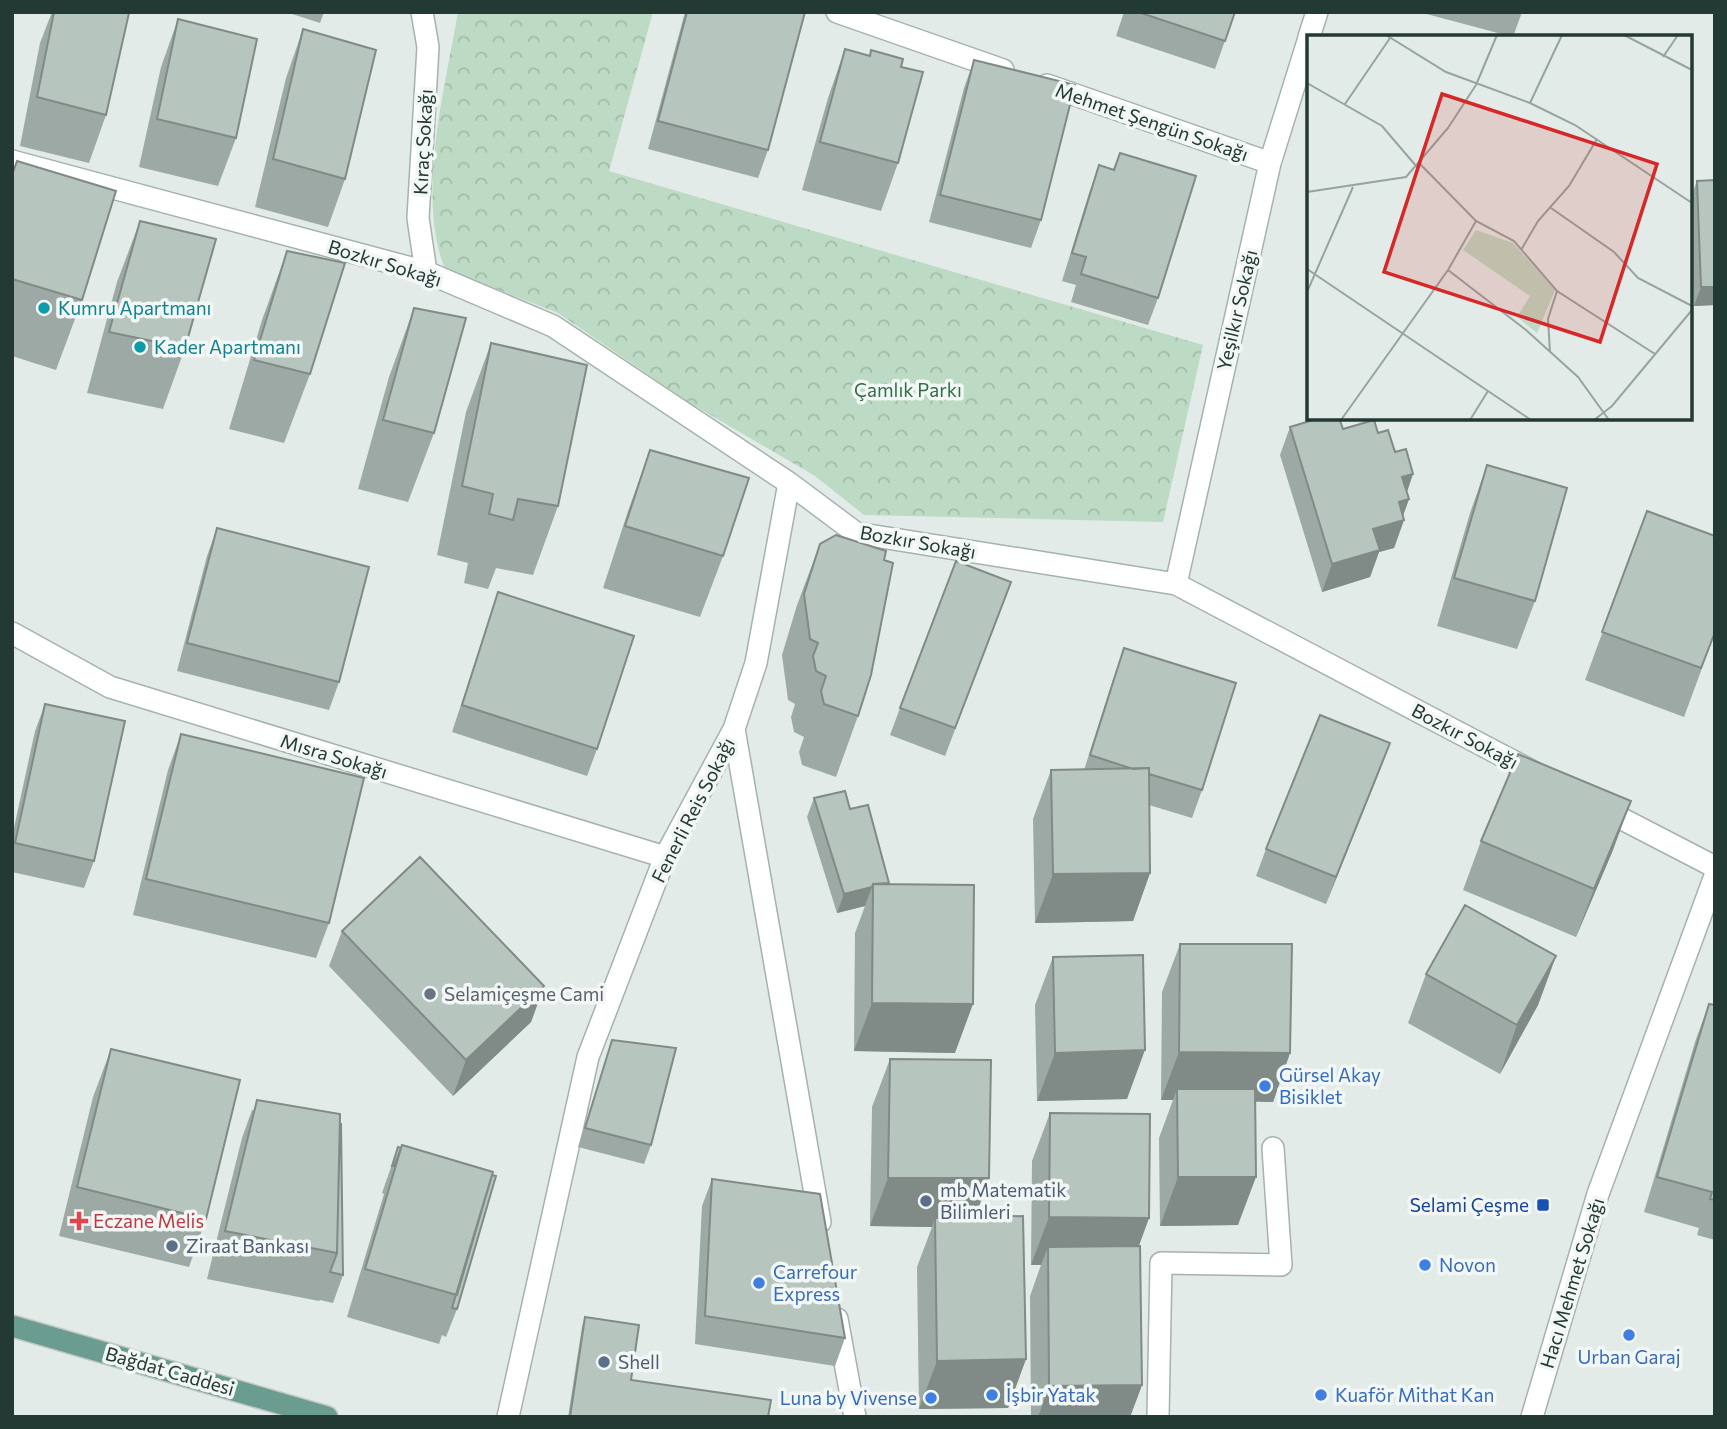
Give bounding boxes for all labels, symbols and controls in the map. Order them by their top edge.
inset map [1307,35,1692,420]
street label: Mehmet Şengün Sokağı [1053,78,1252,165]
street label: Kıraç Sokağı [408,88,437,195]
street label: Bozkır Sokağı [326,234,445,291]
street label: Yeşilkır Sokağı [1211,247,1262,373]
place label: Kumru Apartmanı [58,296,212,319]
marker: Kumru Apartmanı [36,300,52,316]
place label: Kader Apartmanı [154,335,301,358]
marker: Kader Apartmanı [132,339,148,355]
park label: Çamlık Parkı [854,378,962,401]
street label: Bozkır Sokağı [858,520,978,563]
street label: Bozkır Sokağı [1408,698,1522,773]
street label: Mısra Sokağı [278,728,390,783]
street label: Fenerli Reis Sokağı [646,733,739,886]
place label: Selamiçeşme Cami [444,982,604,1005]
marker: Selamiçeşme Cami [422,986,438,1002]
place label: Gürsel Akay Bisiklet [1279,1063,1381,1108]
marker: Gürsel Akay Bisiklet [1257,1078,1273,1094]
place label: mb Matematik Bilimleri [940,1178,1067,1223]
marker: mb Matematik Bilimleri [918,1193,934,1209]
place label: Selami Çeşme [1410,1193,1529,1216]
street label: Hacı Mehmet Sokağı [1535,1195,1608,1371]
marker: Selami Çeşme [1535,1197,1551,1213]
place label: Eczane Melis [93,1209,204,1232]
marker: Eczane Melis [71,1213,87,1229]
place label: Ziraat Bankası [186,1234,309,1257]
marker: Ziraat Bankası [164,1238,180,1254]
place label: Novon [1439,1253,1496,1276]
marker: Novon [1417,1257,1433,1273]
place label: Carrefour Express [773,1260,858,1305]
marker: Carrefour Express [751,1275,767,1291]
marker: Urban Garaj [1621,1327,1637,1343]
street label: Bağdat Caddesi [103,1341,237,1400]
place label: Urban Garaj [1577,1345,1681,1368]
place label: Shell [618,1350,660,1373]
marker: Shell [596,1354,612,1370]
place label: İşbir Yatak [1006,1383,1096,1406]
place label: Kuaför Mithat Kan [1335,1383,1494,1406]
place label: Luna by Vivense [780,1386,917,1409]
marker: İşbir Yatak [984,1387,1000,1403]
marker: Kuaför Mithat Kan [1313,1387,1329,1403]
marker: Luna by Vivense [923,1390,939,1406]

